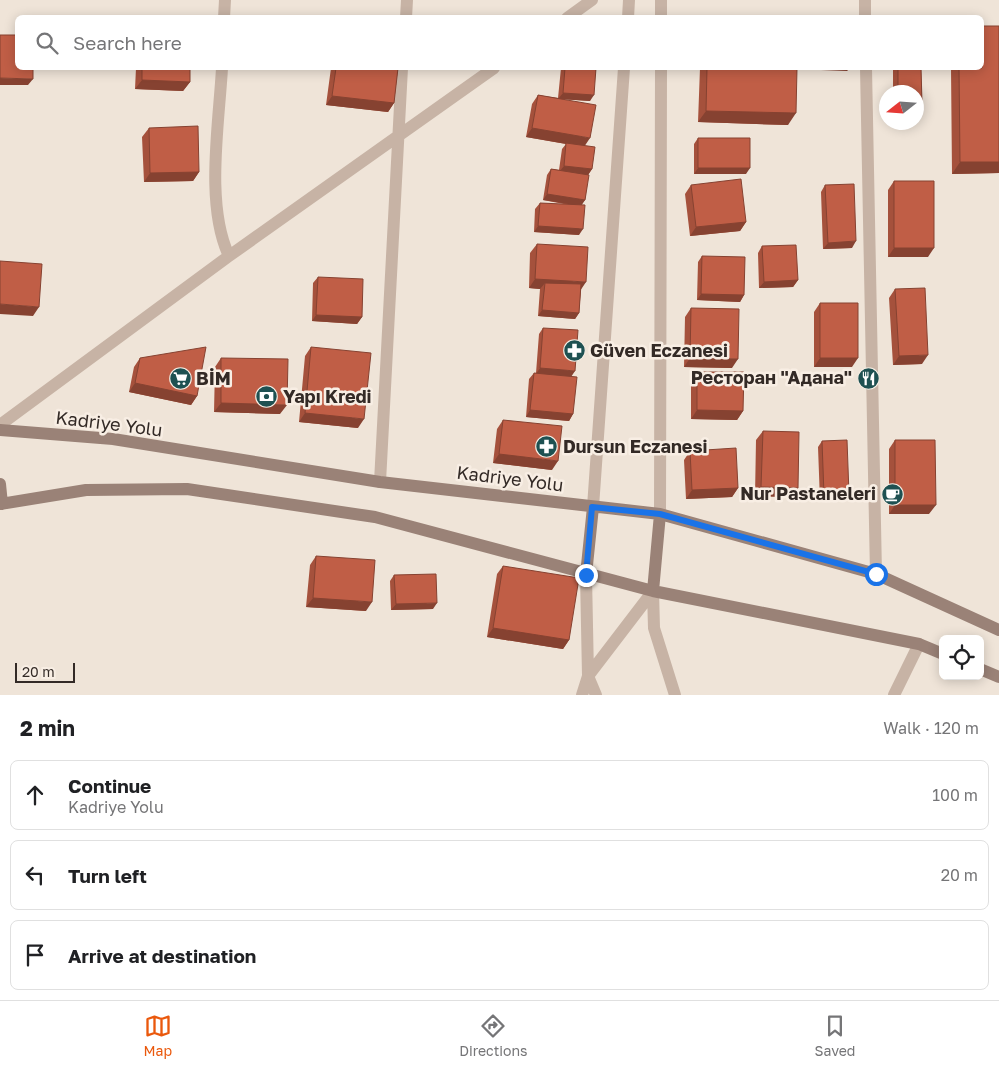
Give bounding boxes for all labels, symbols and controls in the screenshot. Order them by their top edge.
search box [15,15,984,70]
icon: search [33,29,61,57]
text: Search here [73,31,182,54]
north arrow [879,85,924,130]
pharmacy icon: Güven Eczanesi [562,339,586,363]
place label: Güven Eczanesi [590,339,728,361]
place label: Ресторан "Адана" [691,366,852,388]
restaurant icon: Ресторан "Адана" [856,366,880,390]
supermarket icon: BİM [168,367,192,391]
place label: BİM [196,367,231,389]
bank icon: Yapı Kredi [255,385,279,409]
place label: Yapı Kredi [283,385,372,407]
street label: Kadriye Yolu [54,406,164,440]
pharmacy icon: Dursun Eczanesi [535,435,559,459]
place label: Dursun Eczanesi [563,435,707,457]
street label: Kadriye Yolu [455,461,565,495]
place label: Nur Pastaneleri [740,482,876,504]
cafe icon: Nur Pastaneleri [880,482,904,506]
route start [865,563,888,586]
route end [575,564,598,587]
map controls [939,635,984,680]
button: locate [939,635,984,680]
scale bar [15,660,75,683]
text: 20 m [22,663,55,680]
text: 2 min [20,715,75,741]
text: Walk · 120 m [883,718,979,738]
text: Continue [68,774,151,797]
icon: ahead [21,781,49,809]
text: 100 m [932,785,978,805]
text: Kadriye Yolu [68,797,164,817]
icon: left [21,861,49,889]
text: Turn left [68,864,147,887]
text: 20 m [941,865,978,885]
icon: arrive [21,941,49,969]
text: Arrive at destination [68,944,256,967]
tab: Map [144,1012,172,1059]
tab: Directions [459,1012,528,1059]
tab: Saved [815,1012,855,1059]

